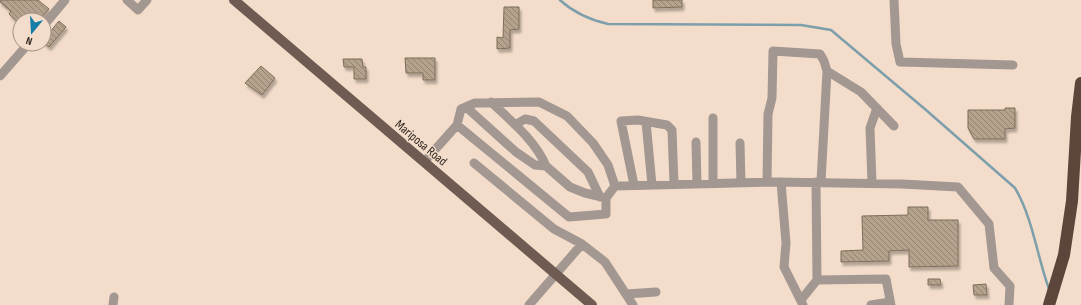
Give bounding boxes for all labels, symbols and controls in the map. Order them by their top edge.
north arrow [12,12,52,52]
text: N [24,34,34,48]
street label: Mariposa Road [392,117,450,169]

